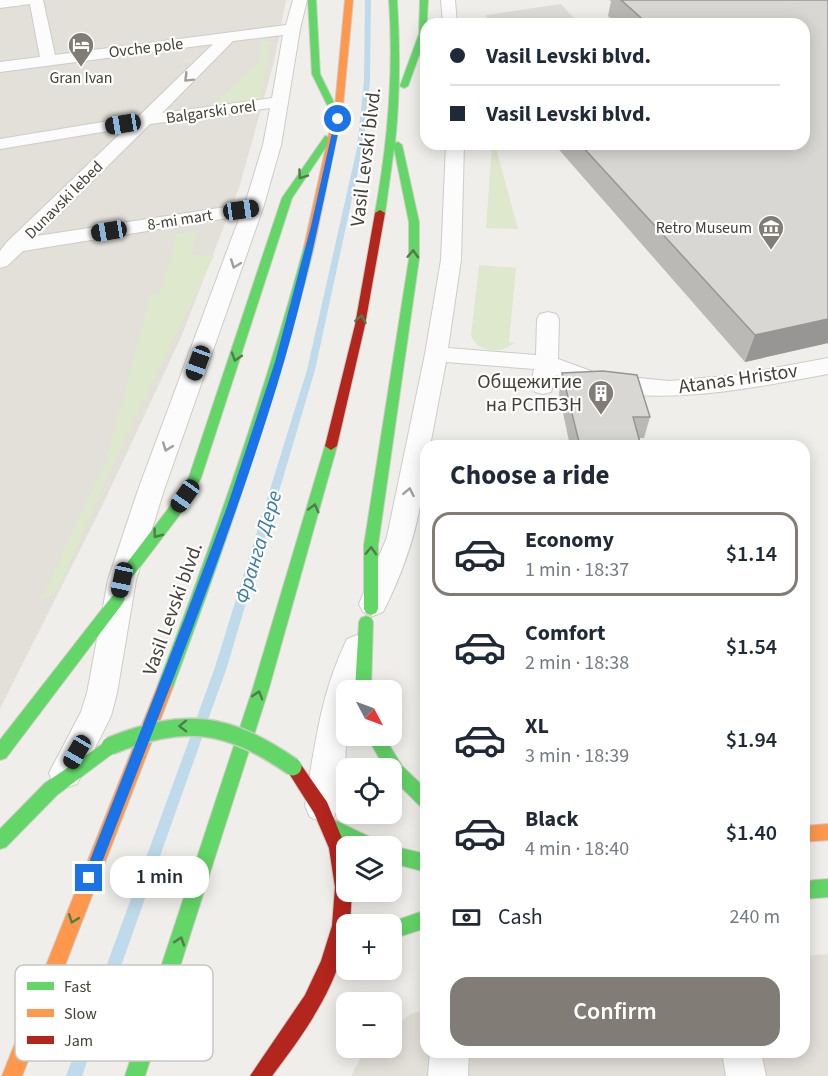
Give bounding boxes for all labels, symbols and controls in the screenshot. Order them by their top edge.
hotel icon: Gran Ivan [66,30,96,68]
street label: Ovche pole [108,33,184,63]
text: Vasil Levski blvd. [486,40,651,72]
place label: Gran Ivan [49,67,113,89]
one-way arrow [184,70,195,81]
street label: Vasil Levski blvd. [344,86,388,228]
street label: Balgarski orel [165,95,257,129]
text: Vasil Levski blvd. [486,98,651,130]
route start [324,105,351,132]
car [104,112,142,136]
street label: Dunavski lebed [20,156,108,244]
one-way arrow [298,168,309,179]
car [222,199,260,221]
street label: 8-mi mart [146,204,215,236]
museum icon: Retro Museum [756,213,786,251]
place label: Retro Museum [656,217,752,239]
car [90,219,128,243]
one-way arrow [407,249,420,258]
one-way arrow [229,258,242,269]
one-way arrow [354,314,367,324]
car [183,343,213,383]
one-way arrow [230,351,243,362]
street label: Atanas Hristov [677,357,800,401]
place label: Общежитие на РСПБЗН [477,368,582,419]
building icon: Общежитие на РСПБЗН [586,378,616,416]
one-way arrow [162,441,174,452]
text: Choose a ride [450,456,610,495]
car [167,476,203,516]
water label: Франга Дере [227,487,289,607]
one-way arrow [402,488,415,498]
one-way arrow [307,503,320,513]
text: Economy [525,524,614,556]
one-way arrow [154,527,165,538]
icon: car [453,527,507,581]
street label: Vasil Levski blvd. [136,538,210,680]
text: $1.14 [726,538,777,570]
one-way arrow [365,546,378,555]
text: 1 min · 18:37 [525,556,629,584]
car [109,561,135,599]
text: Comfort [525,617,606,649]
icon: car [453,620,507,674]
text: $1.54 [726,631,777,663]
text: 2 min · 18:38 [525,649,629,677]
north arrow [336,680,402,746]
map controls [336,680,402,1058]
one-way arrow [251,690,263,701]
text: XL [525,710,549,742]
icon: car [453,713,507,767]
one-way arrow [178,720,187,732]
text: $1.94 [726,724,777,756]
car [60,732,94,772]
text: 3 min · 18:39 [525,742,629,770]
button: locate [336,758,402,824]
text: Black [525,803,579,835]
icon: car [453,806,507,860]
text: $1.40 [726,817,777,849]
text: 4 min · 18:40 [525,835,629,863]
button: layers [336,836,402,902]
callout: 1 min [110,857,209,899]
text: 1 min [136,863,183,891]
route end [75,864,102,891]
icon: cash [450,901,483,934]
text: Cash [498,901,543,933]
text: 240 m [730,903,780,931]
one-way arrow [68,913,81,923]
button: + [336,914,402,980]
one-way arrow [172,936,185,947]
legend [15,965,213,1061]
text: Fast [64,976,92,998]
button: Confirm [450,977,780,1046]
button: − [336,992,402,1058]
text: Slow [64,1003,97,1025]
text: Jam [64,1030,93,1052]

